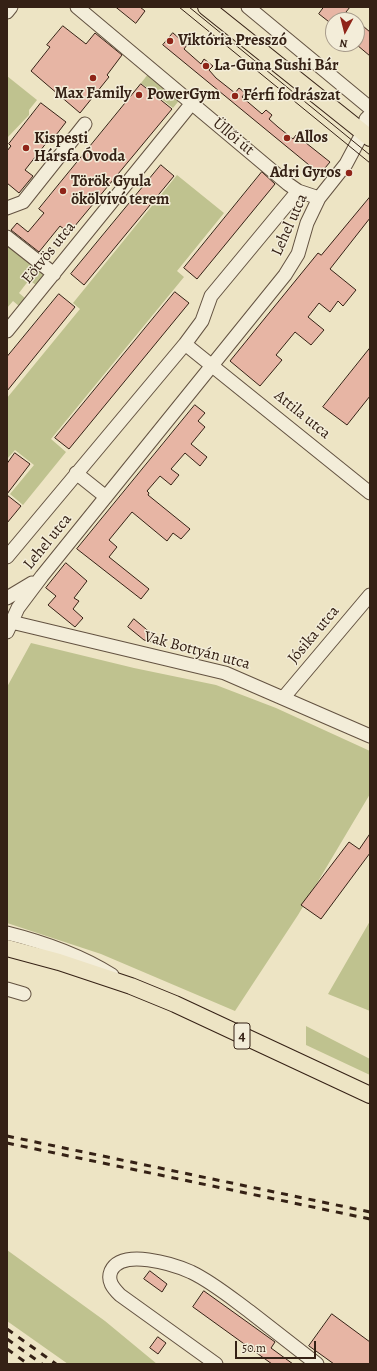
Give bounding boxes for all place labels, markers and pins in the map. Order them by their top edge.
place label: Viktória Presszó [178,31,287,51]
marker: Viktória Presszó [165,36,175,46]
place label: La-Guna Sushi Bár [214,56,339,76]
marker: La-Guna Sushi Bár [201,61,211,71]
marker: Max Family [88,73,98,83]
place label: Max Family [54,84,132,104]
place label: PowerGym [147,85,220,105]
place label: Férfi fodrászat [243,86,341,106]
marker: PowerGym [134,90,144,100]
marker: Férfi fodrászat [230,91,240,101]
place label: Allos [295,128,328,148]
place label: Kispesti Hársfa Óvoda [34,129,125,167]
marker: Allos [282,133,292,143]
marker: Kispesti Hársfa Óvoda [21,143,31,153]
place label: Adri Gyros [270,163,341,183]
marker: Adri Gyros [344,168,354,178]
place label: Török Gyula ökölvívó terem [71,172,169,210]
marker: Török Gyula ökölvívó terem [58,186,68,196]

